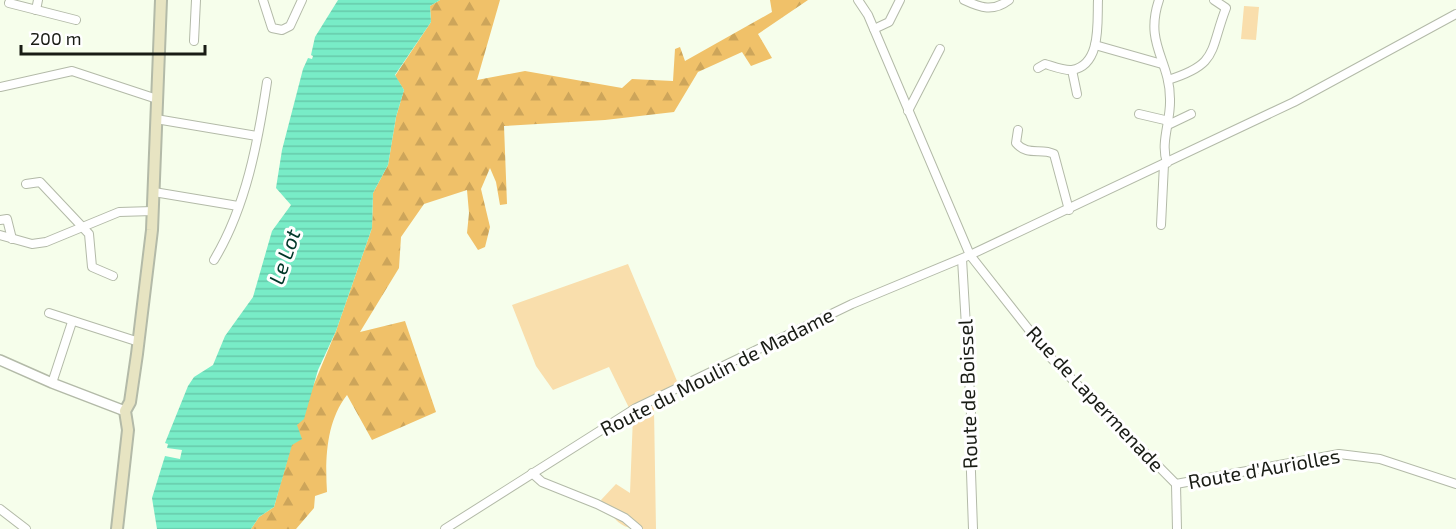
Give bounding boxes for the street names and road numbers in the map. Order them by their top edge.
street label: Route du Moulin de Madame [596,302,837,440]
street label: Route de Boissel [952,318,982,470]
street label: Rue de Lapermenade [1022,321,1169,476]
street label: Route d'Auriolles [1186,443,1342,493]

